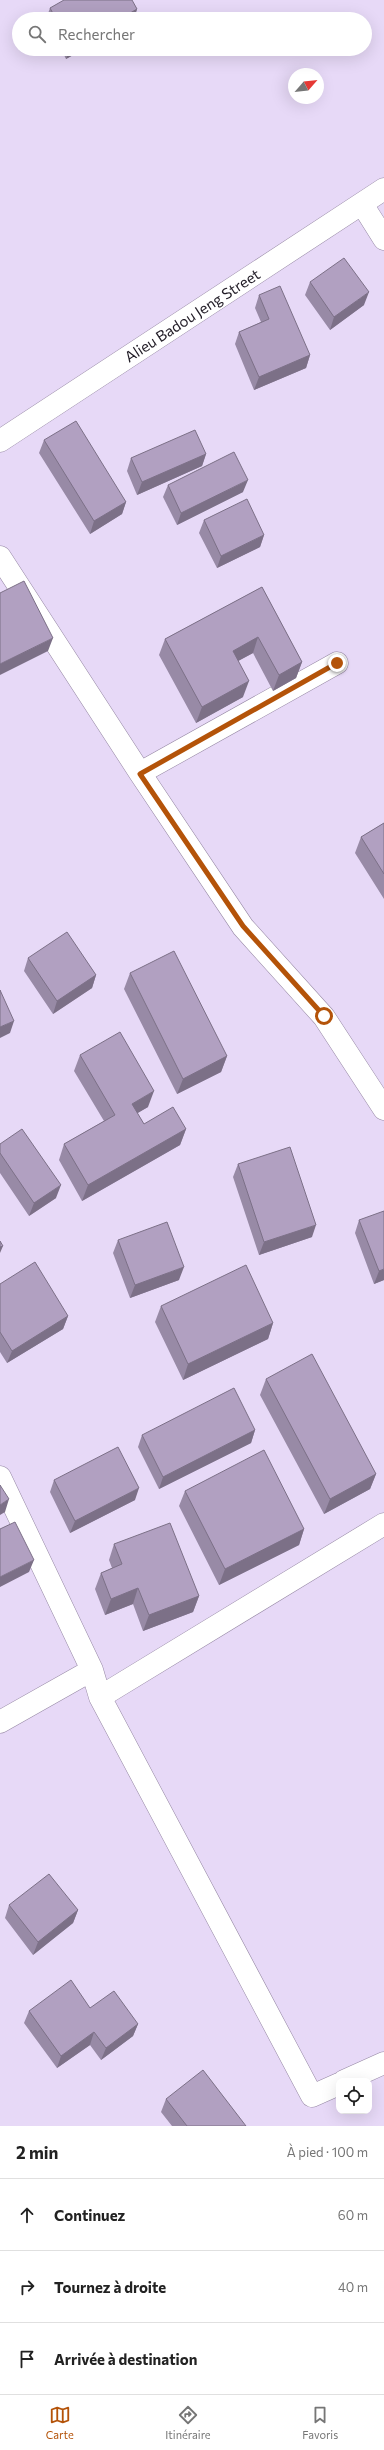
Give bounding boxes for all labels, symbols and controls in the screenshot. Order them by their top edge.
search box [12,12,372,56]
icon: search [26,23,48,45]
text: Rechercher [58,25,135,43]
north arrow [288,68,324,104]
street label: Alieu Badou Jeng Street [121,264,263,366]
route end [328,654,346,672]
route start [315,1007,333,1025]
map controls [336,2078,372,2114]
button: locate [336,2078,372,2114]
text: 2 min [16,2142,58,2163]
text: À pied · 100 m [287,2144,368,2160]
icon: ahead [16,2204,38,2226]
text: Continuez [54,2206,125,2224]
text: 60 m [338,2207,368,2223]
icon: right [16,2276,38,2298]
text: Tournez à droite [54,2278,166,2296]
text: 40 m [338,2279,368,2295]
icon: arrive [16,2348,38,2370]
text: Arrivée à destination [54,2350,197,2368]
tab: Carte [46,2404,74,2441]
tab: Itinéraire [165,2404,211,2441]
tab: Favoris [302,2404,338,2441]

